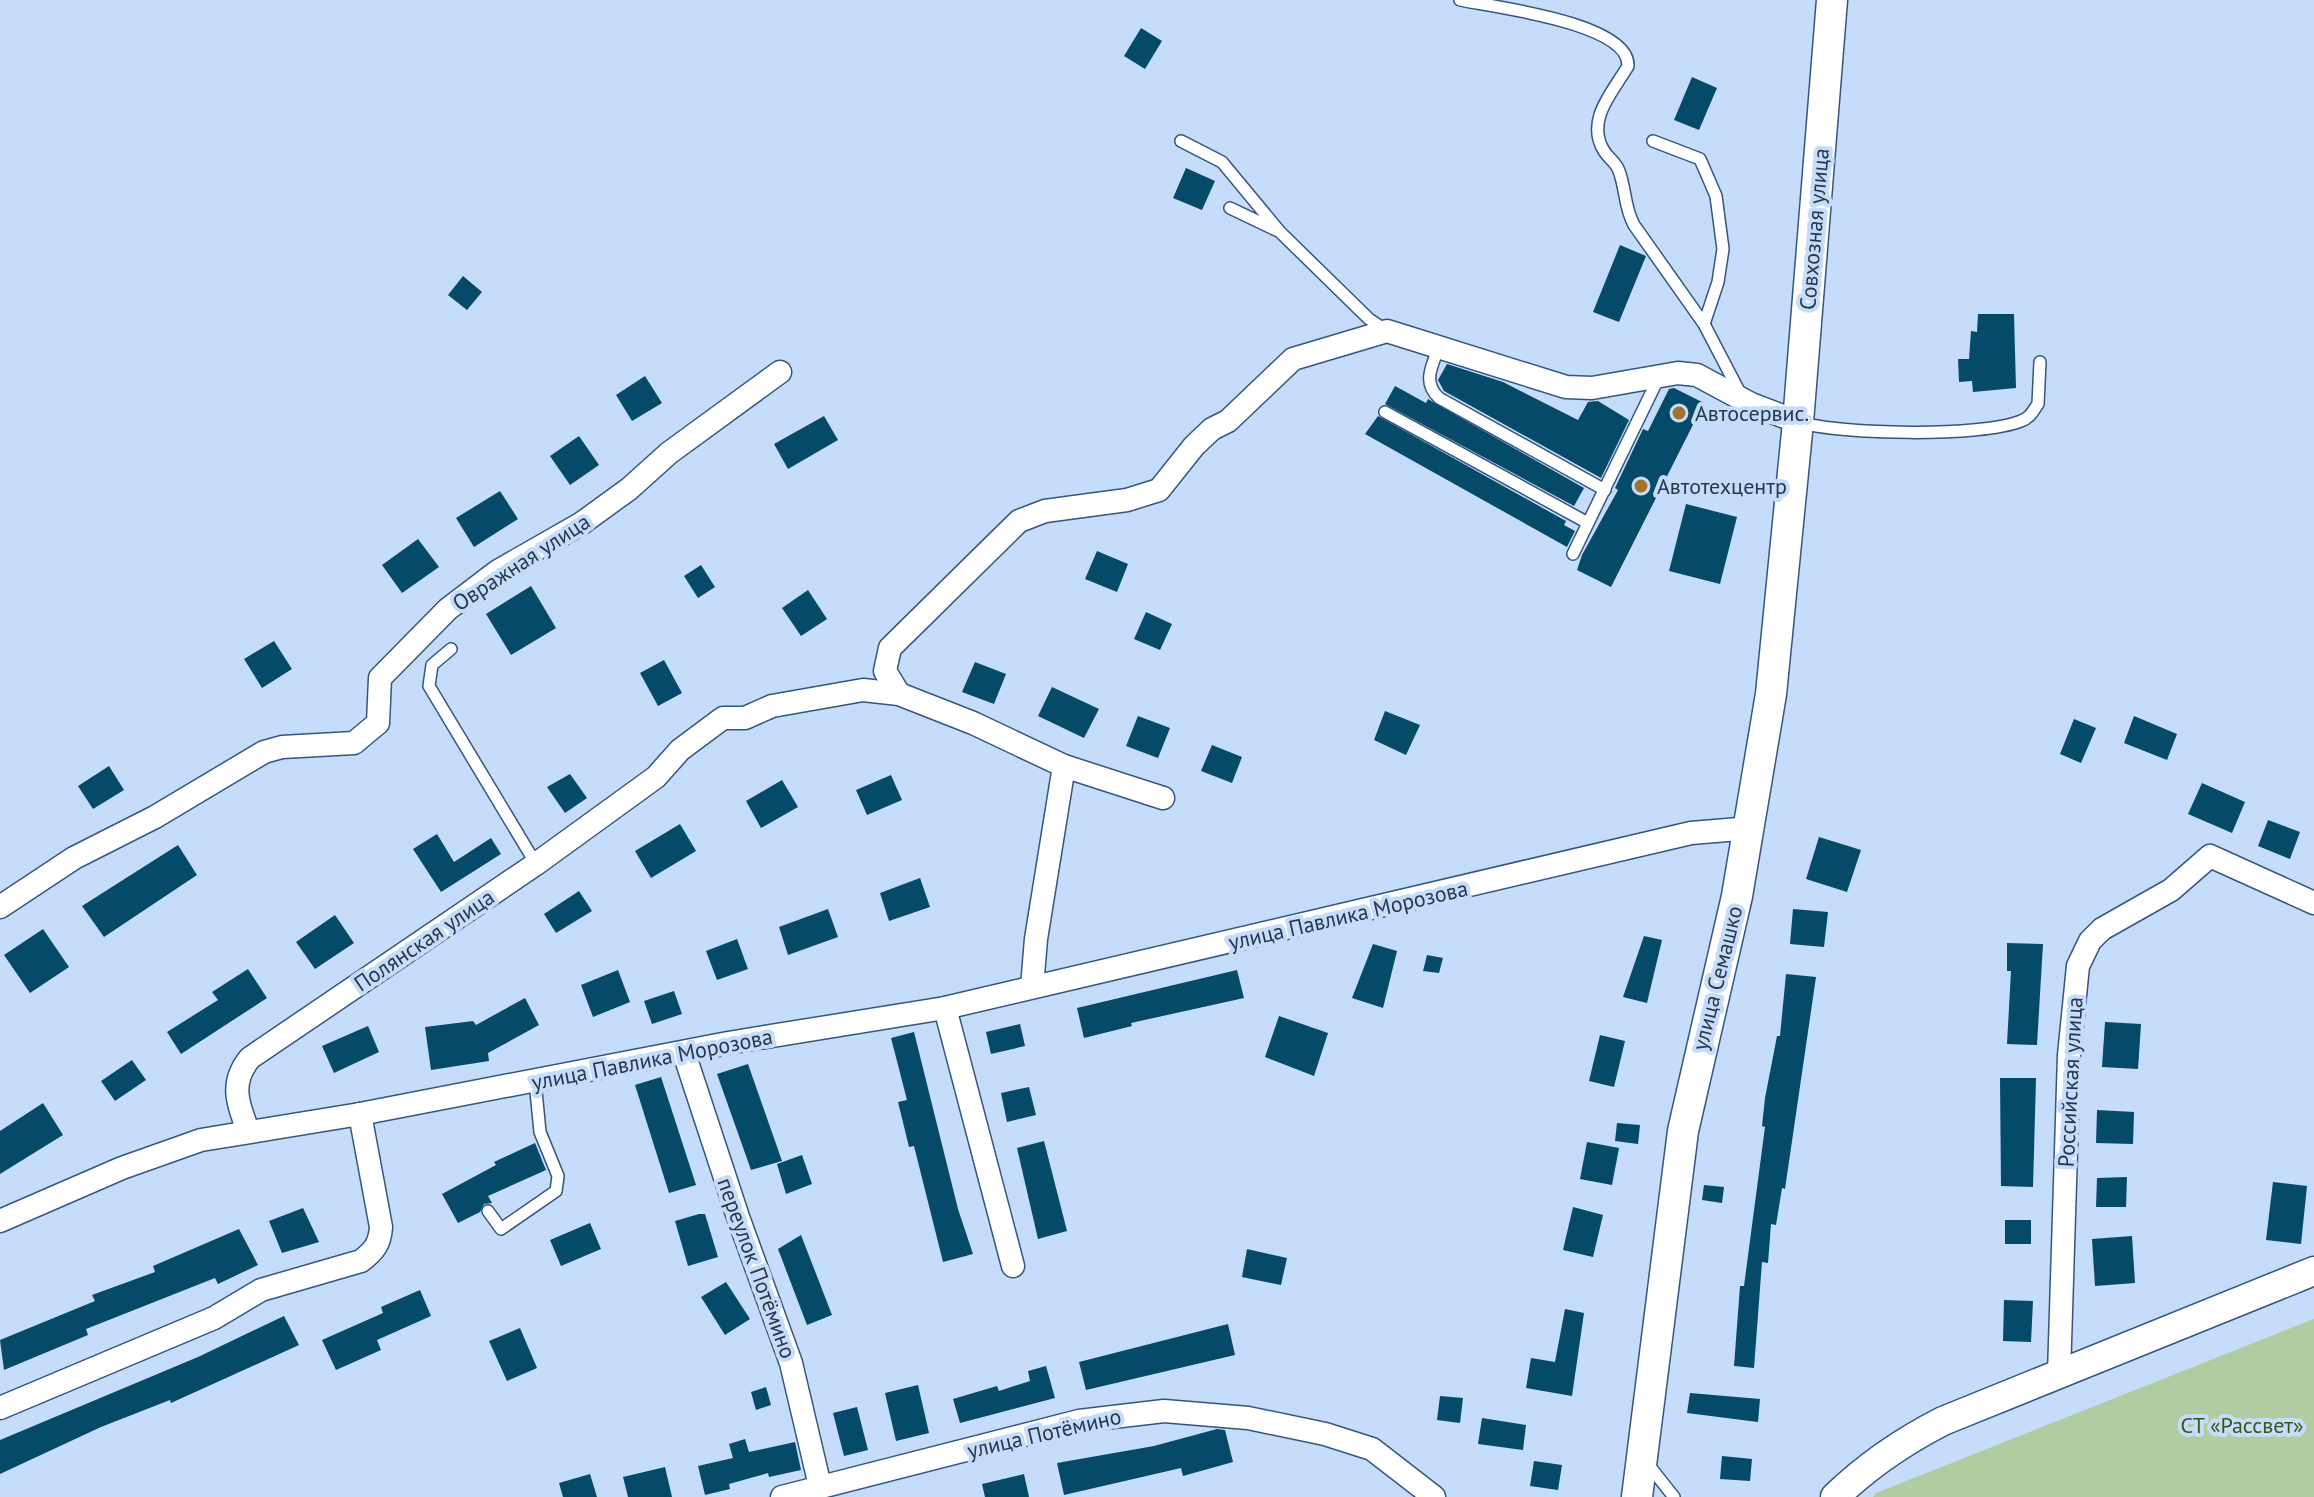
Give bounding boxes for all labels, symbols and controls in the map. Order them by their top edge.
street label: Совхозная улица [1793,147,1835,311]
place label: Автосервис. [1695,399,1809,427]
marker: Автосервис. [1670,404,1688,422]
place label: Автотехцентр [1657,472,1787,500]
marker: Автотехцентр [1632,477,1650,495]
street label: Овражная улица [447,507,595,617]
street label: улица Павлика Морозова [1226,874,1470,956]
street label: Полянская улица [349,883,499,997]
street label: улица Семашко [1685,903,1749,1053]
street label: Российская улица [2052,996,2088,1168]
street label: улица Павлика Морозова [529,1022,775,1096]
street label: переулок Потёмино [711,1174,803,1362]
street label: улица Потёмино [964,1402,1124,1464]
park label: СТ «Рассвет» [2180,1411,2304,1439]

